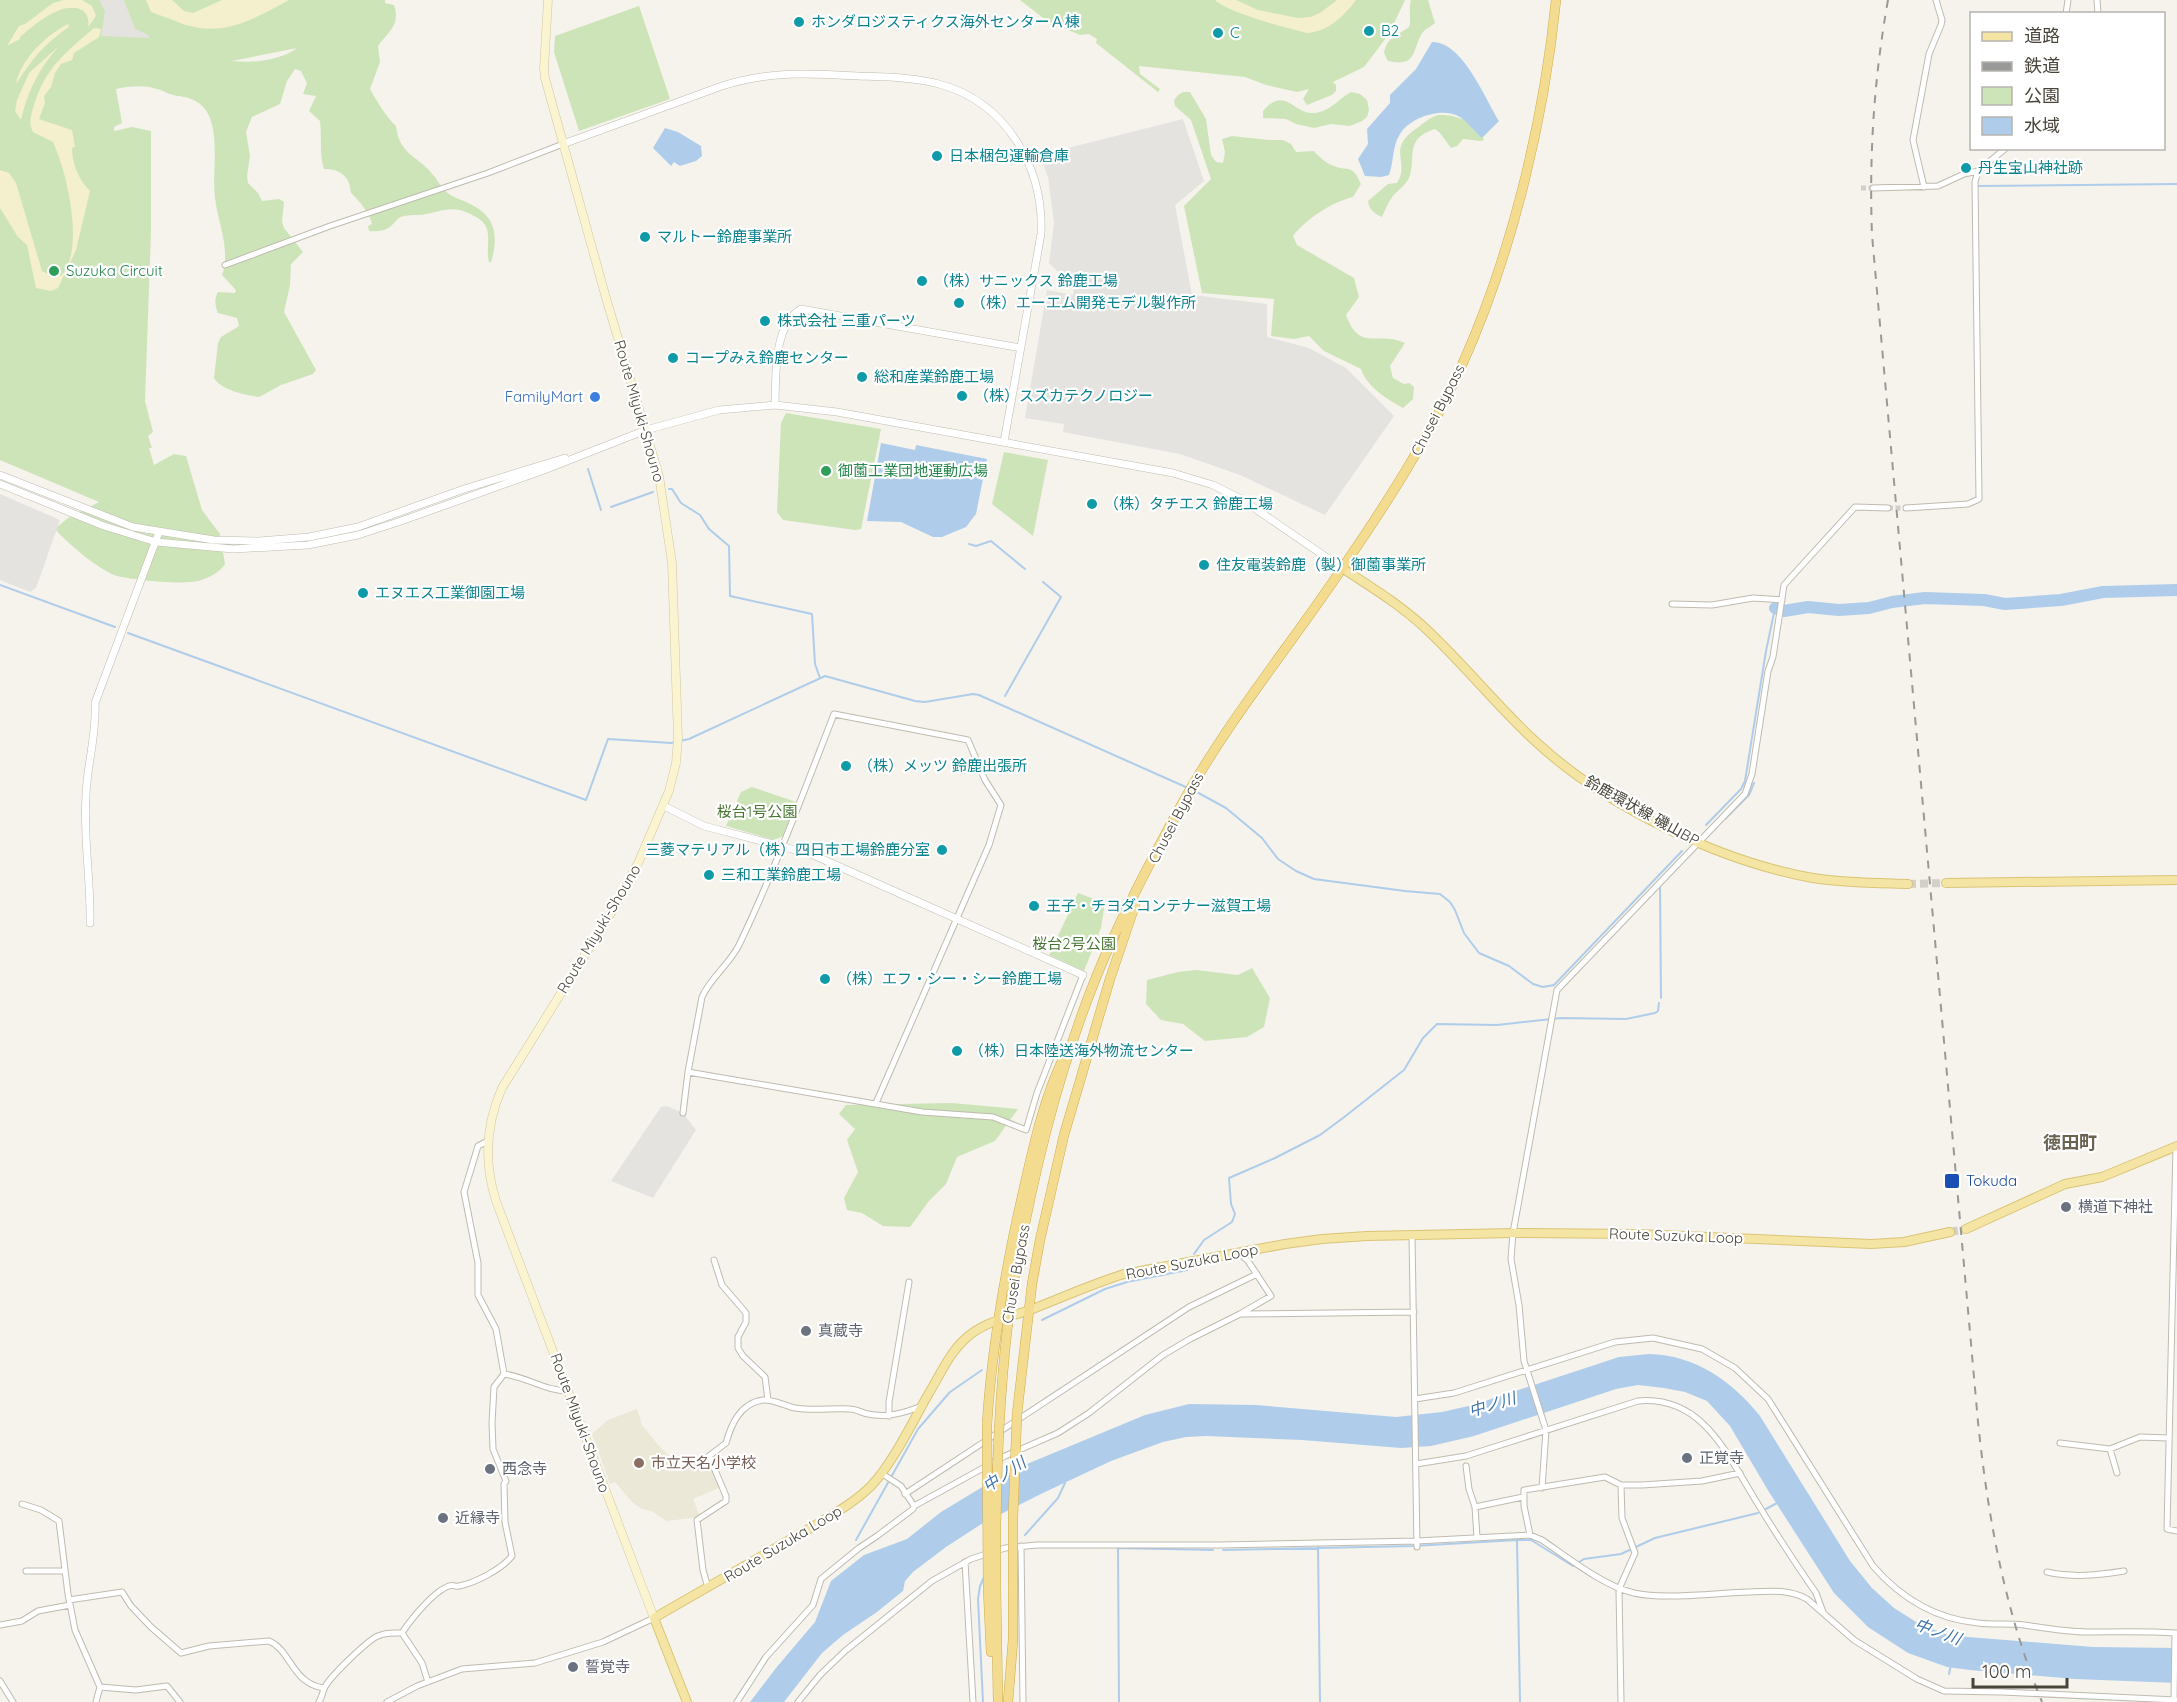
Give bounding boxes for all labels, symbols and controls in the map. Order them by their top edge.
place label: ホンダロジスティクス海外センターＡ棟 [811,12,1080,31]
legend [1970,12,2165,150]
marker: ホンダロジスティクス海外センターＡ棟 [792,15,806,29]
place label: B2 [1381,21,1399,40]
place label: C [1230,23,1240,42]
marker: B2 [1362,24,1376,38]
text: 道路 [2024,24,2060,47]
marker: C [1211,26,1225,40]
text: 鉄道 [2024,54,2060,77]
text: 公園 [2024,84,2060,107]
text: 水域 [2024,114,2060,137]
place label: 日本梱包運輸倉庫 [949,146,1069,165]
marker: 日本梱包運輸倉庫 [930,149,944,163]
place label: 丹生宝山神社跡 [1978,158,2083,177]
marker: 丹生宝山神社跡 [1959,161,1973,175]
place label: マルトー鈴鹿事業所 [657,227,792,246]
marker: マルトー鈴鹿事業所 [638,230,652,244]
place label: Suzuka Circuit [66,261,163,280]
marker: Suzuka Circuit [47,264,61,278]
place label: （株）サニックス 鈴鹿工場 [934,271,1118,290]
marker: （株）サニックス 鈴鹿工場 [915,274,929,288]
place label: （株）エーエム開発モデル製作所 [971,293,1196,312]
marker: （株）エーエム開発モデル製作所 [952,296,966,310]
place label: 株式会社 三重パーツ [777,311,916,330]
marker: 株式会社 三重パーツ [758,314,772,328]
street label: Route Miyuki-Shouno [610,338,669,484]
place label: コープみえ鈴鹿センター [685,348,849,367]
marker: コープみえ鈴鹿センター [666,351,680,365]
street label: Chusei Bypass [1406,361,1469,459]
place label: 総和産業鈴鹿工場 [874,367,994,386]
marker: 総和産業鈴鹿工場 [855,370,869,384]
place label: （株）スズカテクノロジー [974,386,1153,405]
place label: FamilyMart [505,387,583,406]
marker: （株）スズカテクノロジー [955,389,969,403]
marker: FamilyMart [588,390,602,404]
place label: 御薗工業団地運動広場 [838,461,988,480]
marker: 御薗工業団地運動広場 [819,464,833,478]
place label: （株）タチエス 鈴鹿工場 [1104,494,1273,513]
marker: （株）タチエス 鈴鹿工場 [1085,497,1099,511]
place label: 住友電装鈴鹿（製）御薗事業所 [1216,555,1426,574]
marker: 住友電装鈴鹿（製）御薗事業所 [1197,558,1211,572]
place label: エヌエス工業御園工場 [375,583,525,602]
marker: エヌエス工業御園工場 [356,586,370,600]
place label: （株）メッツ 鈴鹿出張所 [858,756,1027,775]
marker: （株）メッツ 鈴鹿出張所 [839,759,853,773]
street label: Chusei Bypass [1144,769,1207,866]
street label: 鈴鹿環状線 磯山BP [1582,771,1703,850]
park label: 桜台1号公園 [717,802,797,821]
place label: 三菱マテリアル（株）四日市工場鈴鹿分室 [645,840,930,859]
marker: 三菱マテリアル（株）四日市工場鈴鹿分室 [935,843,949,857]
street label: Route Miyuki-Shouno [553,861,645,997]
place label: 三和工業鈴鹿工場 [721,865,841,884]
marker: 三和工業鈴鹿工場 [702,868,716,882]
place label: 王子・チヨダコンテナー滋賀工場 [1046,896,1271,915]
marker: 王子・チヨダコンテナー滋賀工場 [1027,899,1041,913]
park label: 桜台2号公園 [1032,934,1116,953]
place label: （株）エフ・シー・シー鈴鹿工場 [837,969,1062,988]
marker: （株）エフ・シー・シー鈴鹿工場 [818,972,832,986]
place label: （株）日本陸送海外物流センター [969,1041,1194,1060]
marker: （株）日本陸送海外物流センター [950,1044,964,1058]
district label: 徳田町 [2043,1131,2097,1154]
place label: Tokuda [1966,1171,2017,1190]
marker: Tokuda [1943,1172,1961,1190]
place label: 横道下神社 [2078,1197,2153,1216]
marker: 横道下神社 [2059,1200,2073,1214]
street label: Chusei Bypass [997,1223,1034,1325]
street label: Route Suzuka Loop [1609,1224,1743,1247]
street label: Route Suzuka Loop [1124,1239,1260,1284]
place label: 真蔵寺 [818,1321,863,1340]
marker: 真蔵寺 [799,1324,813,1338]
street label: Route Miyuki-Shouno [546,1350,615,1495]
water label: 中ノ川 [1466,1387,1520,1421]
place label: 正覚寺 [1699,1448,1744,1467]
water label: 中ノ川 [979,1451,1031,1496]
marker: 正覚寺 [1680,1451,1694,1465]
place label: 市立天名小学校 [651,1453,756,1472]
marker: 市立天名小学校 [632,1456,646,1470]
place label: 西念寺 [502,1459,547,1478]
marker: 西念寺 [483,1462,497,1476]
street label: Route Suzuka Loop [720,1501,845,1586]
place label: 近縁寺 [455,1508,500,1527]
marker: 近縁寺 [436,1511,450,1525]
water label: 中ノ川 [1912,1613,1966,1649]
scale bar [1973,1651,2068,1689]
place label: 誓覚寺 [585,1657,630,1676]
marker: 誓覚寺 [566,1660,580,1674]
text: 100 m [1982,1660,2031,1683]

